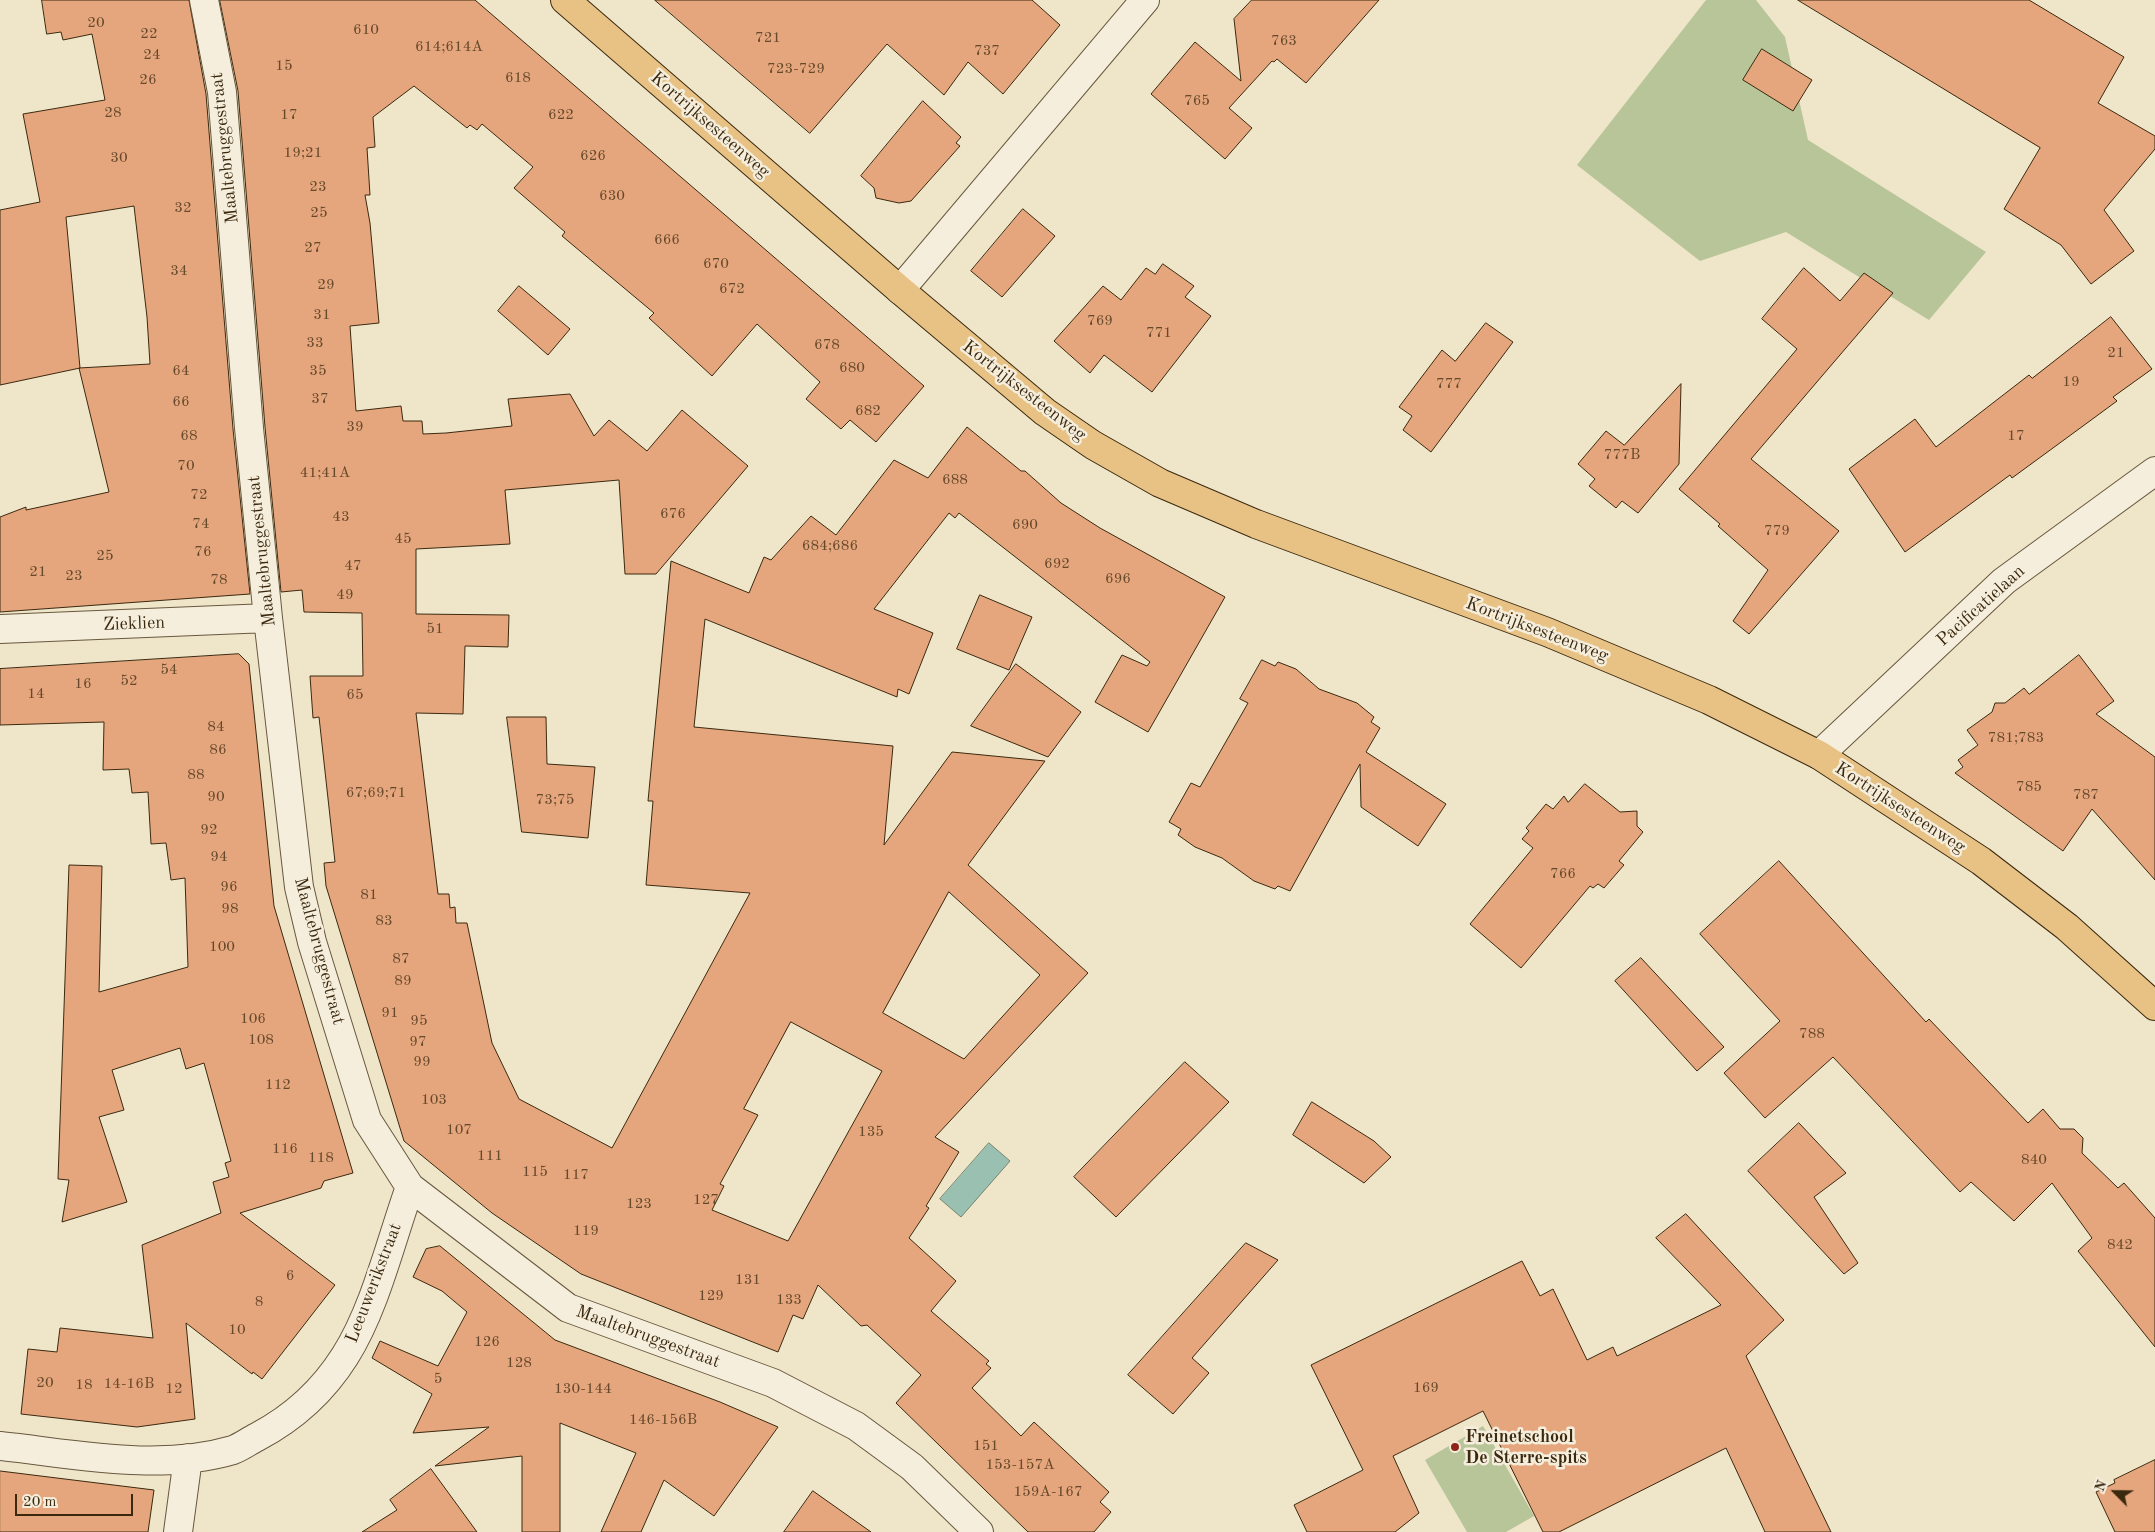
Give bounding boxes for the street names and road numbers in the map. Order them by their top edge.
street label: Kortrijksesteenweg [646,67,774,183]
street label: Maaltebruggestraat [206,71,244,225]
street label: Kortrijksesteenweg [958,336,1090,446]
street label: Maaltebruggestraat [243,474,281,628]
street label: Pacificatielaan [1932,561,2030,651]
street label: Kortrijksesteenweg [1463,593,1611,667]
street label: Zieklien [103,612,165,636]
street label: Kortrijksesteenweg [1831,758,1969,858]
street label: Maaltebruggestraat [289,875,349,1027]
street label: Leeuwerikstraat [341,1220,407,1346]
street label: Maaltebruggestraat [573,1301,723,1373]

